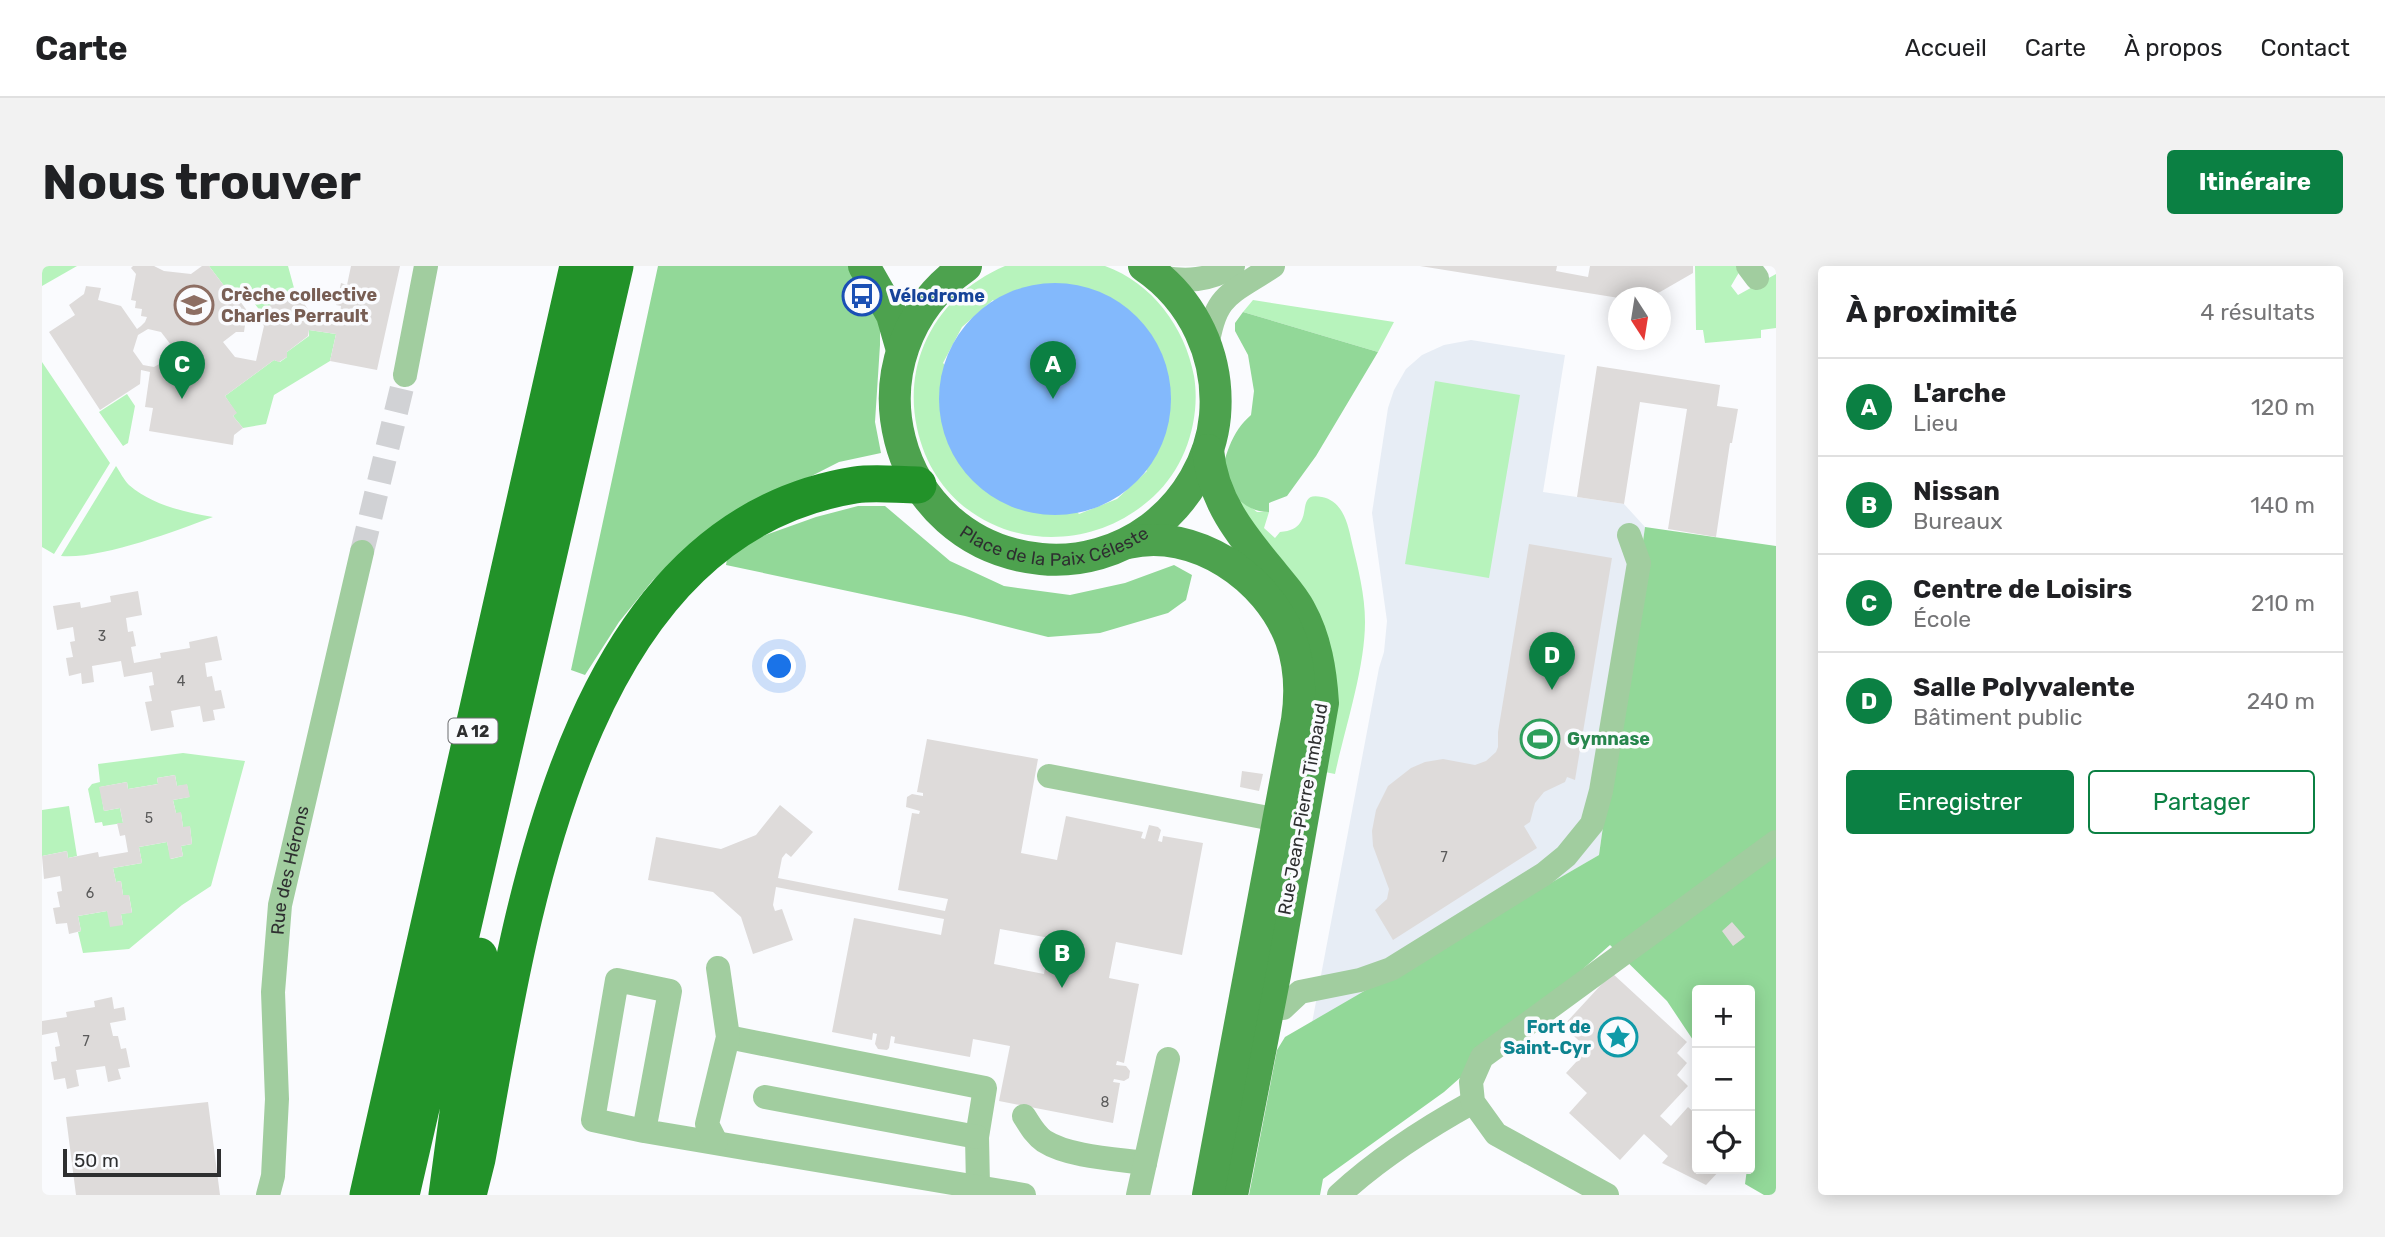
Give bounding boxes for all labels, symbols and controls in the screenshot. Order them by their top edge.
text: Carte [35,29,128,68]
text: Accueil [1905,34,1987,62]
text: Carte [2025,34,2086,62]
text: À propos [2124,34,2223,62]
text: Contact [2261,34,2350,62]
button: Itinéraire [2167,150,2343,214]
text: Nous trouver [42,153,361,211]
bus stop icon: Vélodrome [841,275,883,317]
school or university icon: Crèche collective Charles Perrault [173,284,215,326]
place label: Crèche collective Charles Perrault [221,284,377,327]
place label: Vélodrome [889,285,985,307]
north arrow [1608,287,1671,350]
text: À proximité [1846,294,2017,330]
text: 4 résultats [2200,298,2315,326]
pin: C [159,341,205,399]
pin: A [1030,341,1076,399]
text: L'arche [1913,378,2006,409]
text: A [1861,393,1877,421]
text: 120 m [2251,393,2315,421]
text: Lieu [1913,409,1958,437]
text: Nissan [1913,476,2000,507]
text: B [1861,491,1877,519]
text: 140 m [2250,491,2315,519]
text: Bureaux [1913,507,2003,535]
street label: Place de la Paix Céleste [957,514,1153,536]
text: Place de la Paix Céleste [955,521,1153,571]
text: Centre de Loisirs [1913,574,2132,605]
text: C [1861,589,1877,617]
text: 210 m [2251,589,2315,617]
text: École [1913,605,1971,633]
house number: 3 [98,628,106,645]
pin: D [1529,632,1575,690]
your location [762,649,796,683]
text: Salle Polyvalente [1913,672,2135,703]
house number: 4 [177,673,186,690]
text: D [1861,687,1877,715]
text: 240 m [2247,687,2315,715]
street label: Rue Jean-Pierre Timbaud [1274,701,1332,917]
text: Bâtiment public [1913,703,2082,731]
road number: A 12 [448,718,498,744]
sports icon: Gymnase [1519,718,1561,760]
place label: Gymnase [1567,728,1650,750]
button: Enregistrer [1846,770,2074,834]
button: Partager [2088,770,2315,834]
street label: Rue des Hérons [267,803,314,936]
house number: 5 [145,810,153,827]
house number: 7 [1440,849,1448,866]
house number: 6 [86,885,94,902]
pin: B [1039,930,1085,988]
map controls [1692,985,1755,1174]
button: + [1692,985,1755,1048]
place label: Fort de Saint-Cyr [1503,1016,1591,1059]
place icon: Fort de Saint-Cyr [1597,1016,1639,1058]
house number: 7 [82,1033,90,1050]
button: − [1692,1048,1755,1111]
house number: 8 [1101,1094,1110,1111]
button: locate [1692,1111,1755,1174]
scale bar [63,1146,220,1178]
text: 50 m [74,1149,119,1172]

